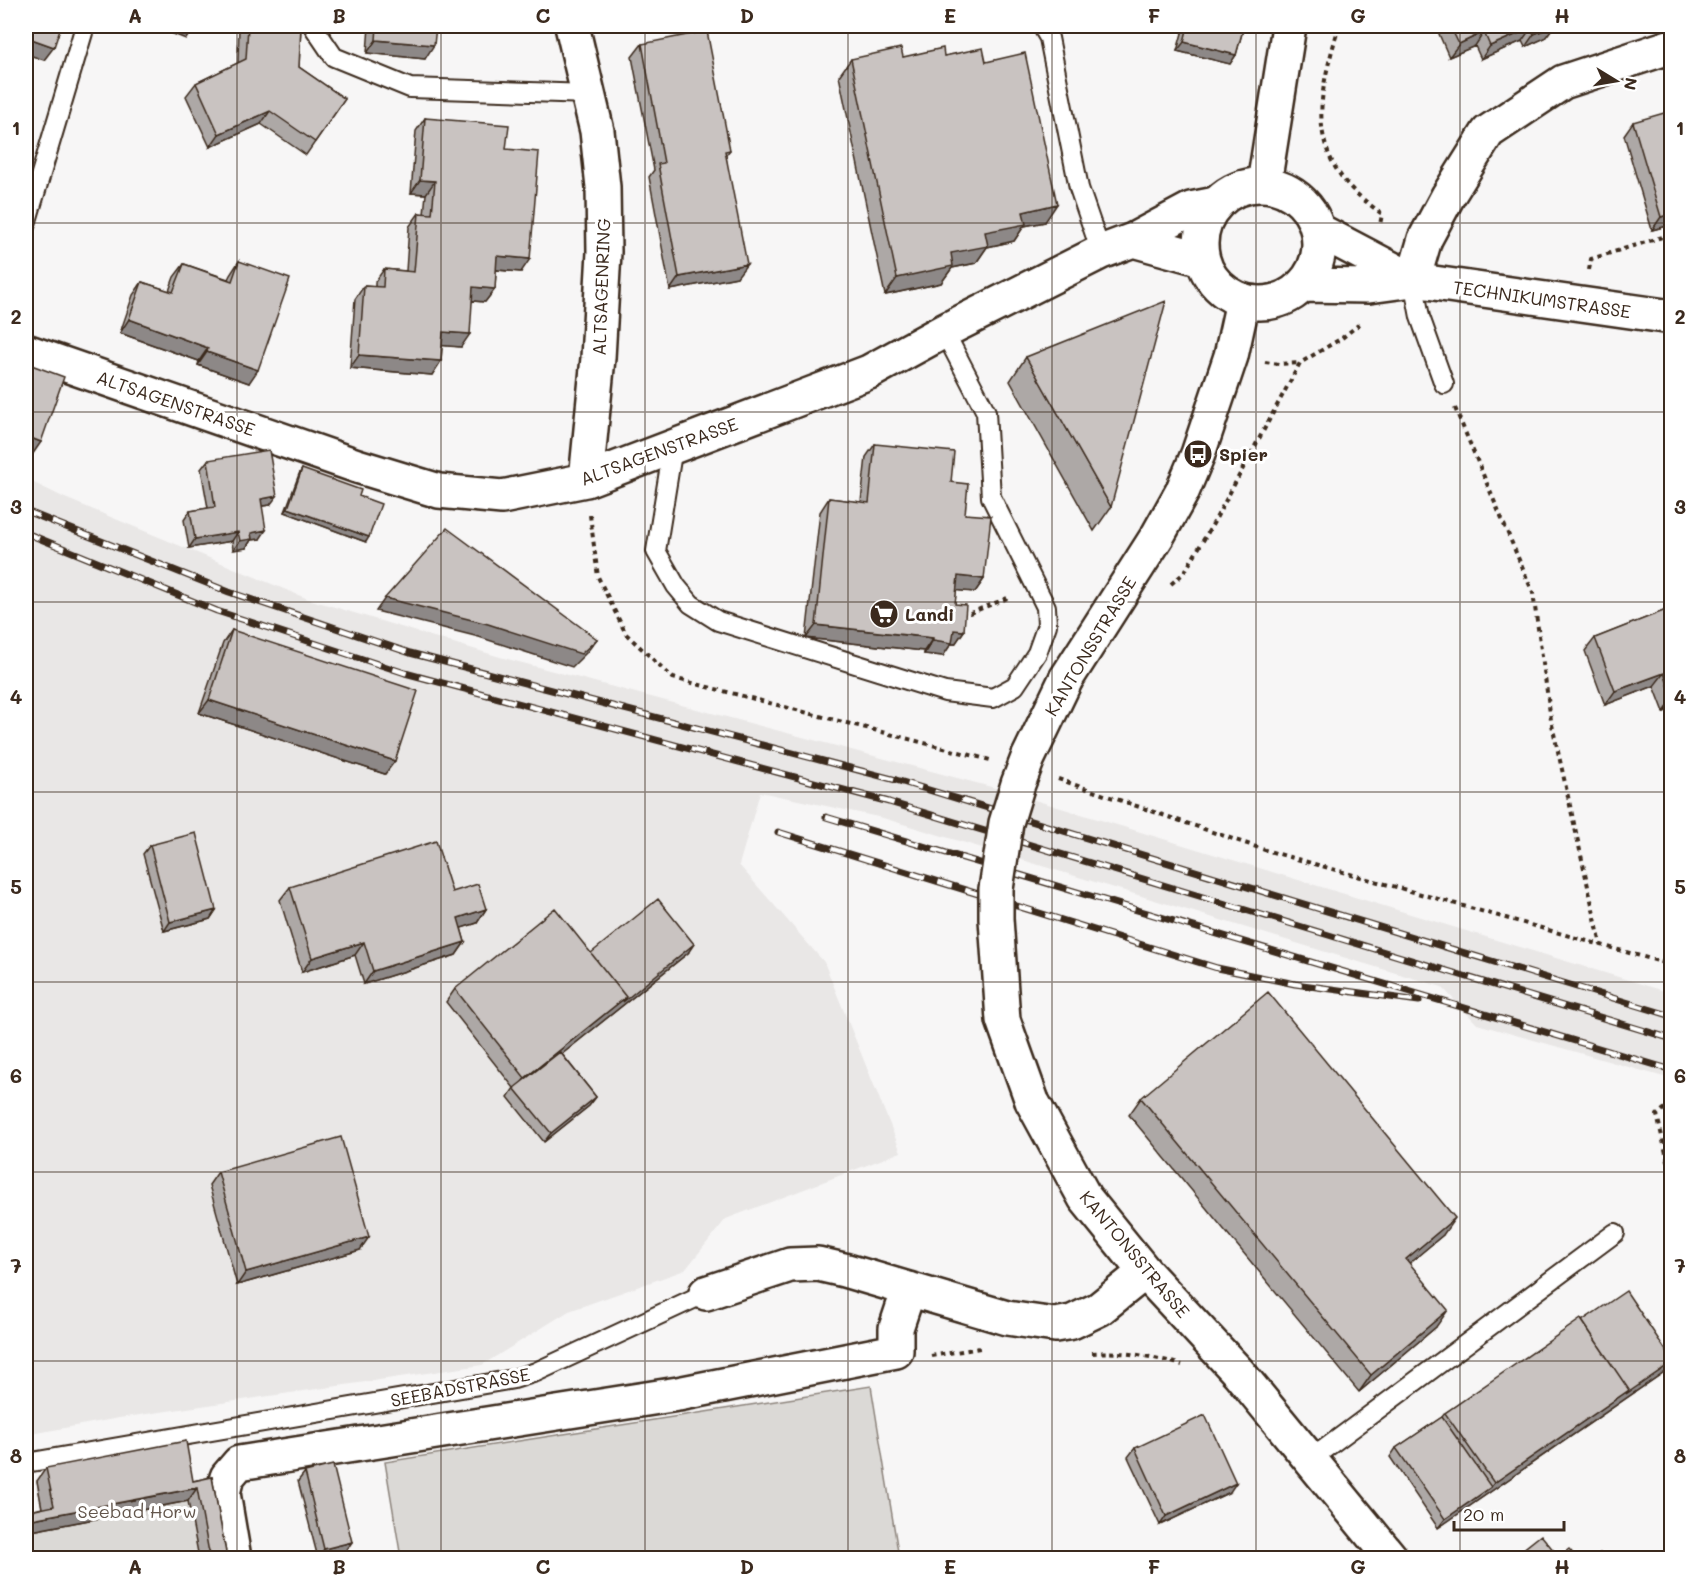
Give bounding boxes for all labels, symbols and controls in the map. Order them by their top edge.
text: A [128,2,142,28]
text: B [332,2,346,28]
text: C [536,2,551,28]
text: D [740,2,754,28]
text: E [944,2,956,28]
text: F [1148,2,1161,28]
text: G [1350,2,1366,28]
text: H [1554,2,1570,28]
north arrow [1586,51,1646,111]
text: N [1620,76,1643,92]
text: 1 [12,114,20,140]
text: 1 [1676,114,1684,140]
street label: ALTSAGENRING [587,218,615,356]
street label: TECHNIKUMSTRASSE [1452,275,1632,323]
text: 2 [10,303,22,329]
text: 2 [1674,303,1686,329]
street label: ALTSAGENSTRASSE [94,365,258,441]
street label: ALTSAGENSTRASSE [577,411,741,491]
bus stop icon: Spier [1182,438,1214,470]
place label: Spier [1219,442,1268,466]
text: 3 [10,493,22,519]
text: 3 [1674,493,1686,519]
street label: KANTONSSTRASSE [1039,572,1141,720]
supermarket icon: Landi [868,598,900,630]
place label: Landi [905,602,954,626]
text: 4 [10,683,23,709]
text: 4 [1674,683,1687,709]
text: 5 [10,873,22,899]
text: 5 [1674,873,1686,899]
text: 6 [10,1062,22,1088]
text: 6 [1674,1062,1686,1088]
street label: KANTONSSTRASSE [1075,1185,1195,1323]
text: 7 [10,1252,22,1278]
text: 7 [1674,1252,1686,1278]
street label: SEEBADSTRASSE [388,1362,532,1412]
text: 8 [10,1442,22,1468]
text: 8 [1674,1442,1686,1468]
scale bar [1454,1494,1564,1532]
park label: Seebad Horw [78,1499,196,1523]
text: 20 m [1463,1502,1504,1526]
text: A [128,1553,142,1579]
text: B [332,1553,346,1579]
text: C [536,1553,551,1579]
text: D [740,1553,754,1579]
text: E [944,1553,956,1579]
text: F [1148,1553,1161,1579]
text: G [1350,1553,1366,1579]
text: H [1554,1553,1570,1579]

